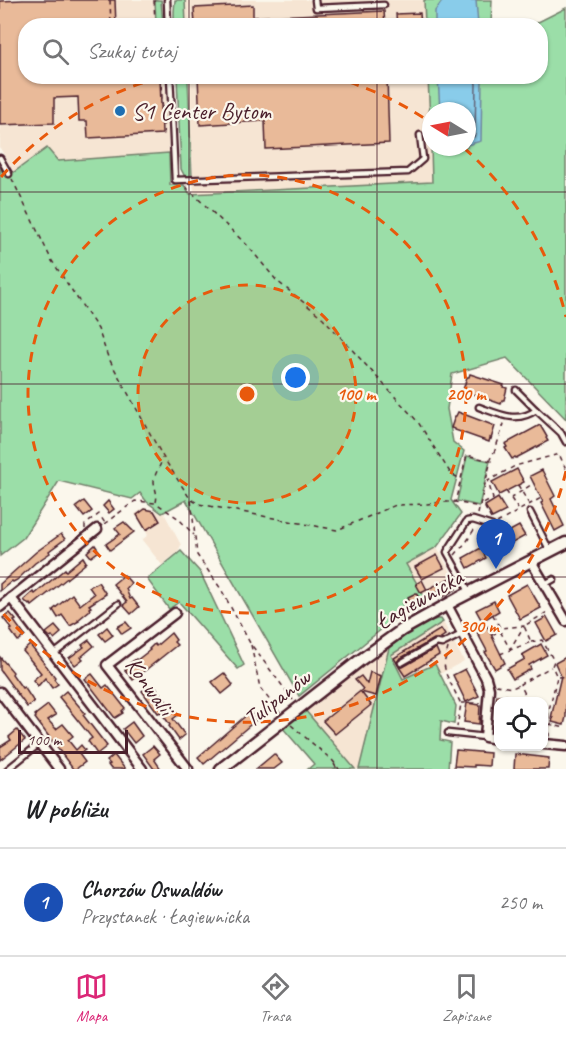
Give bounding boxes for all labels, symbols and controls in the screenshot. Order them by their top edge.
search box [18,18,548,84]
icon: search [39,35,72,68]
text: Szukaj tutaj [87,37,177,65]
place label: S1 Center Bytom [132,96,271,126]
north arrow [422,102,476,156]
marker: S1 Center Bytom [113,104,127,118]
your location [281,363,310,392]
text: 100 m [337,383,377,405]
text: 200 m [447,383,487,405]
centre of rings [237,384,257,404]
pin: 1 [476,520,516,569]
street label: Łagiewnicka [370,561,469,636]
text: 300 m [460,615,500,637]
street label: Konwalii [119,651,183,723]
street label: Tulipanów [237,661,318,734]
map controls [494,697,548,751]
button: locate [494,697,548,751]
scale bar [18,727,128,754]
text: 100 m [27,730,61,750]
text: W pobliżu [24,792,107,825]
text: Chorzów Oswaldów [81,876,221,904]
text: 1 [39,890,48,915]
text: 250 m [499,890,542,915]
text: Przystanek · Łagiewnicka [81,904,249,929]
tab: Mapa [75,970,108,1026]
tab: Trasa [259,970,292,1026]
tab: Zapisane [442,970,491,1026]

